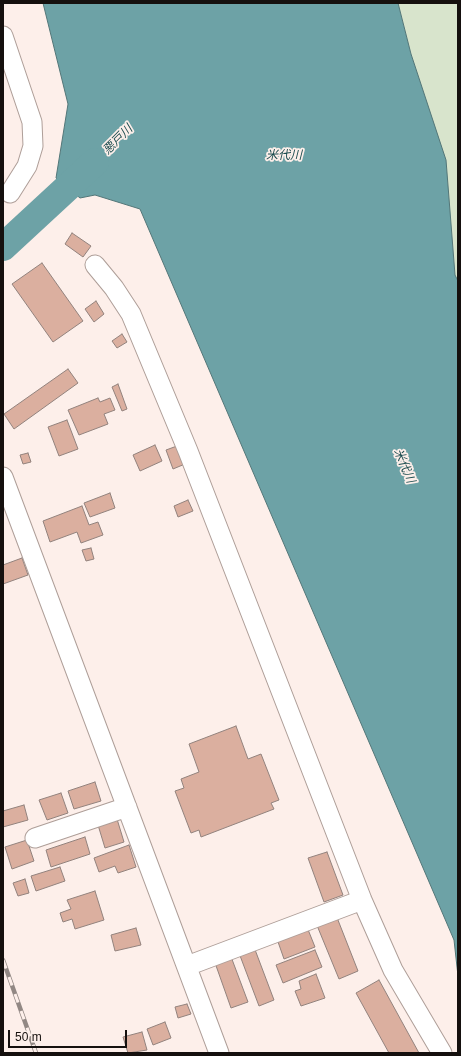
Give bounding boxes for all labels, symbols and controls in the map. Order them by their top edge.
water label: 悪戸川 [100,122,136,158]
water label: 米代川 [266,149,302,163]
water label: 米代川 [390,447,418,485]
scale bar [10,1022,129,1048]
text: 50 m [15,1030,42,1044]

